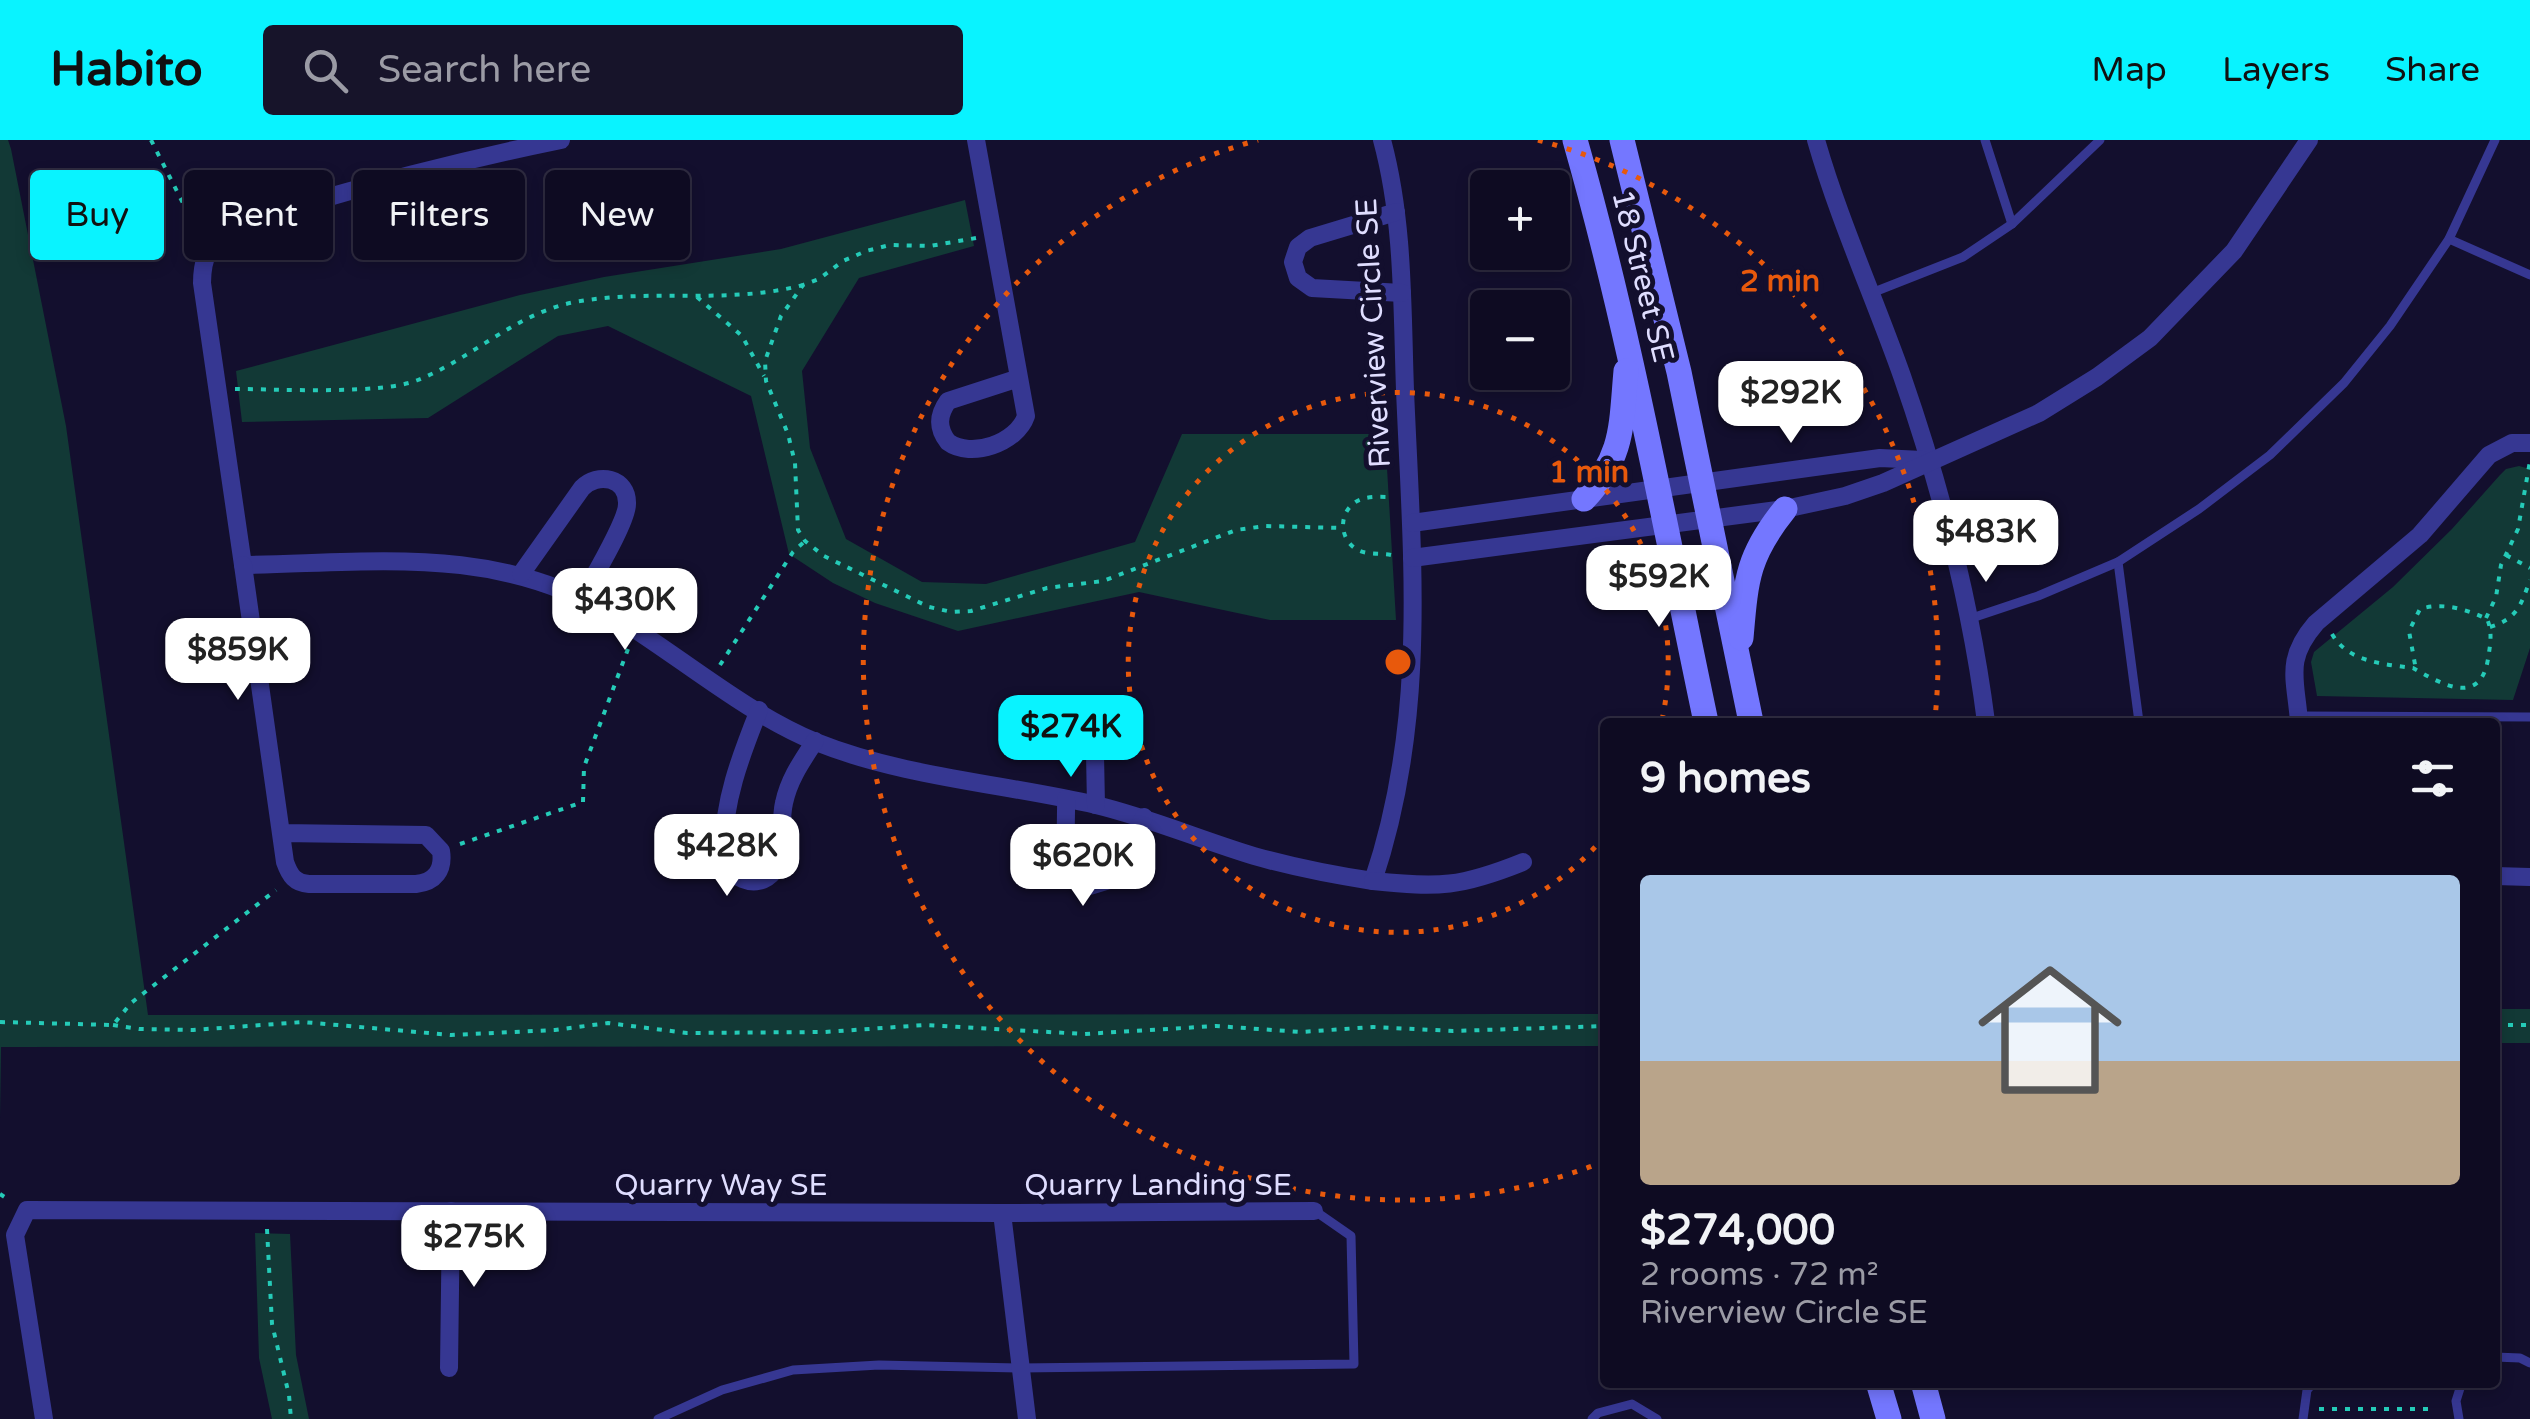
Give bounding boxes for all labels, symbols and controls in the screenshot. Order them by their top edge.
search box [263,25,963,115]
text: Habito [50,41,203,99]
icon: search [298,43,353,98]
text: Search here [378,47,591,93]
text: Map [2091,49,2167,91]
text: Layers [2222,49,2330,91]
text: Share [2385,49,2480,91]
chip: Buy [30,170,164,260]
chip: Rent [184,170,333,260]
chip: Filters [353,170,525,260]
chip: New [545,170,690,260]
map controls [1470,170,1570,390]
button: + [1470,170,1570,270]
street label: 18 Street SE [1603,186,1682,366]
street label: Riverview Circle SE [1348,197,1399,469]
text: 2 min [1740,263,1820,300]
button: − [1470,290,1570,390]
pin: $292K [1721,361,1861,446]
text: $292K [1740,374,1842,412]
text: 1 min [1549,454,1629,491]
pin: $483K [1916,500,2056,585]
text: $483K [1935,513,2037,551]
pin: $592K [1589,545,1729,630]
text: $592K [1608,558,1710,596]
pin: $430K [555,568,695,653]
text: $430K [574,581,676,619]
pin: $859K [168,618,308,703]
text: $859K [187,631,289,669]
centre of rings [1380,644,1416,680]
pin: $274K [1001,695,1141,780]
text: $274K [1020,708,1122,746]
icon: filters [2405,751,2460,806]
text: 9 homes [1640,753,1811,804]
pin: $428K [657,814,797,899]
pin: $620K [1013,824,1153,909]
text: $428K [676,827,778,865]
text: $620K [1032,837,1134,875]
icon: home [1960,940,2140,1120]
street label: Quarry Way SE [614,1167,828,1204]
street label: Quarry Landing SE [1024,1167,1292,1204]
pin: $275K [404,1205,544,1290]
text: $274,000 [1640,1205,1835,1256]
text: $275K [423,1218,525,1256]
text: 2 rooms · 72 m² [1640,1256,1879,1294]
text: Riverview Circle SE [1640,1294,1928,1332]

